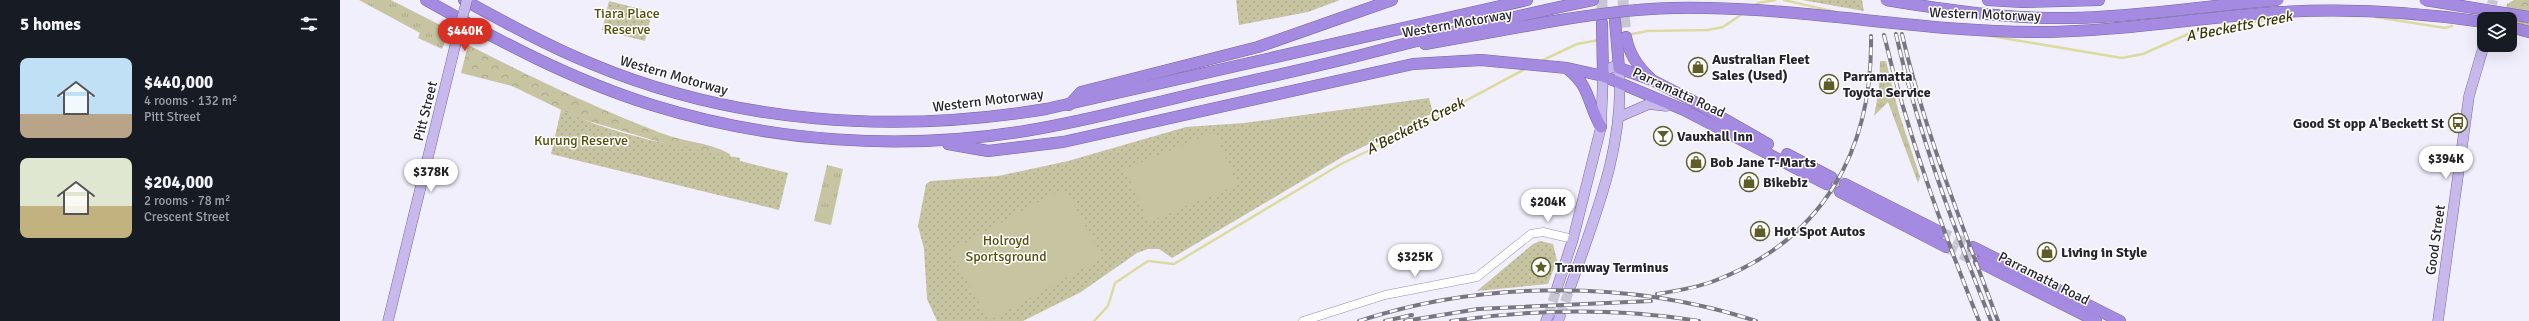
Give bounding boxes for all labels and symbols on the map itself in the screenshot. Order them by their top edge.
street label: Western Motorway [1929,4,2041,25]
park label: Tiara Place Reserve [594,5,660,38]
street label: Western Motorway [1401,5,1514,42]
water label: A'Becketts Creek [2184,7,2295,45]
pin: $440K [437,18,493,52]
place label: Australian Fleet Sales (Used) [1712,51,1810,84]
street label: Western Motorway [618,52,730,99]
shop icon: Australian Fleet Sales (Used) [1687,56,1709,78]
street label: Parramatta Road [1630,64,1728,121]
place label: Parramatta Toyota Service [1843,68,1931,101]
shop icon: Parramatta Toyota Service [1818,73,1840,95]
street label: Pitt Street [410,79,441,143]
street label: Western Motorway [932,85,1045,116]
water label: A'Becketts Creek [1363,93,1468,159]
bus stop icon: Good St opp A'Beckett St [2447,112,2469,134]
place label: Good St opp A'Beckett St [2293,115,2445,132]
bar icon: Vauxhall Inn [1652,125,1674,147]
place label: Vauxhall Inn [1677,128,1753,145]
park label: Kurung Reserve [534,132,628,149]
pin: $394K [2418,146,2474,180]
shop icon: Bob Jane T-Marts [1685,151,1707,173]
place label: Bob Jane T-Marts [1710,154,1816,171]
pin: $378K [403,159,459,193]
shop icon: Bikebiz [1738,171,1760,193]
place label: Bikebiz [1763,174,1808,191]
pin: $204K [1520,189,1576,223]
street label: Good Street [2422,204,2449,276]
shop icon: Hot Spot Autos [1749,220,1771,242]
place label: Hot Spot Autos [1774,223,1865,240]
park label: Holroyd Sportsground [965,232,1047,265]
shop icon: Living in Style [2036,241,2058,263]
pin: $325K [1387,244,1443,278]
place label: Living in Style [2061,244,2147,261]
street label: Parramatta Road [1995,248,2092,309]
place icon: Tramway Terminus [1530,256,1552,278]
place label: Tramway Terminus [1555,259,1668,276]

